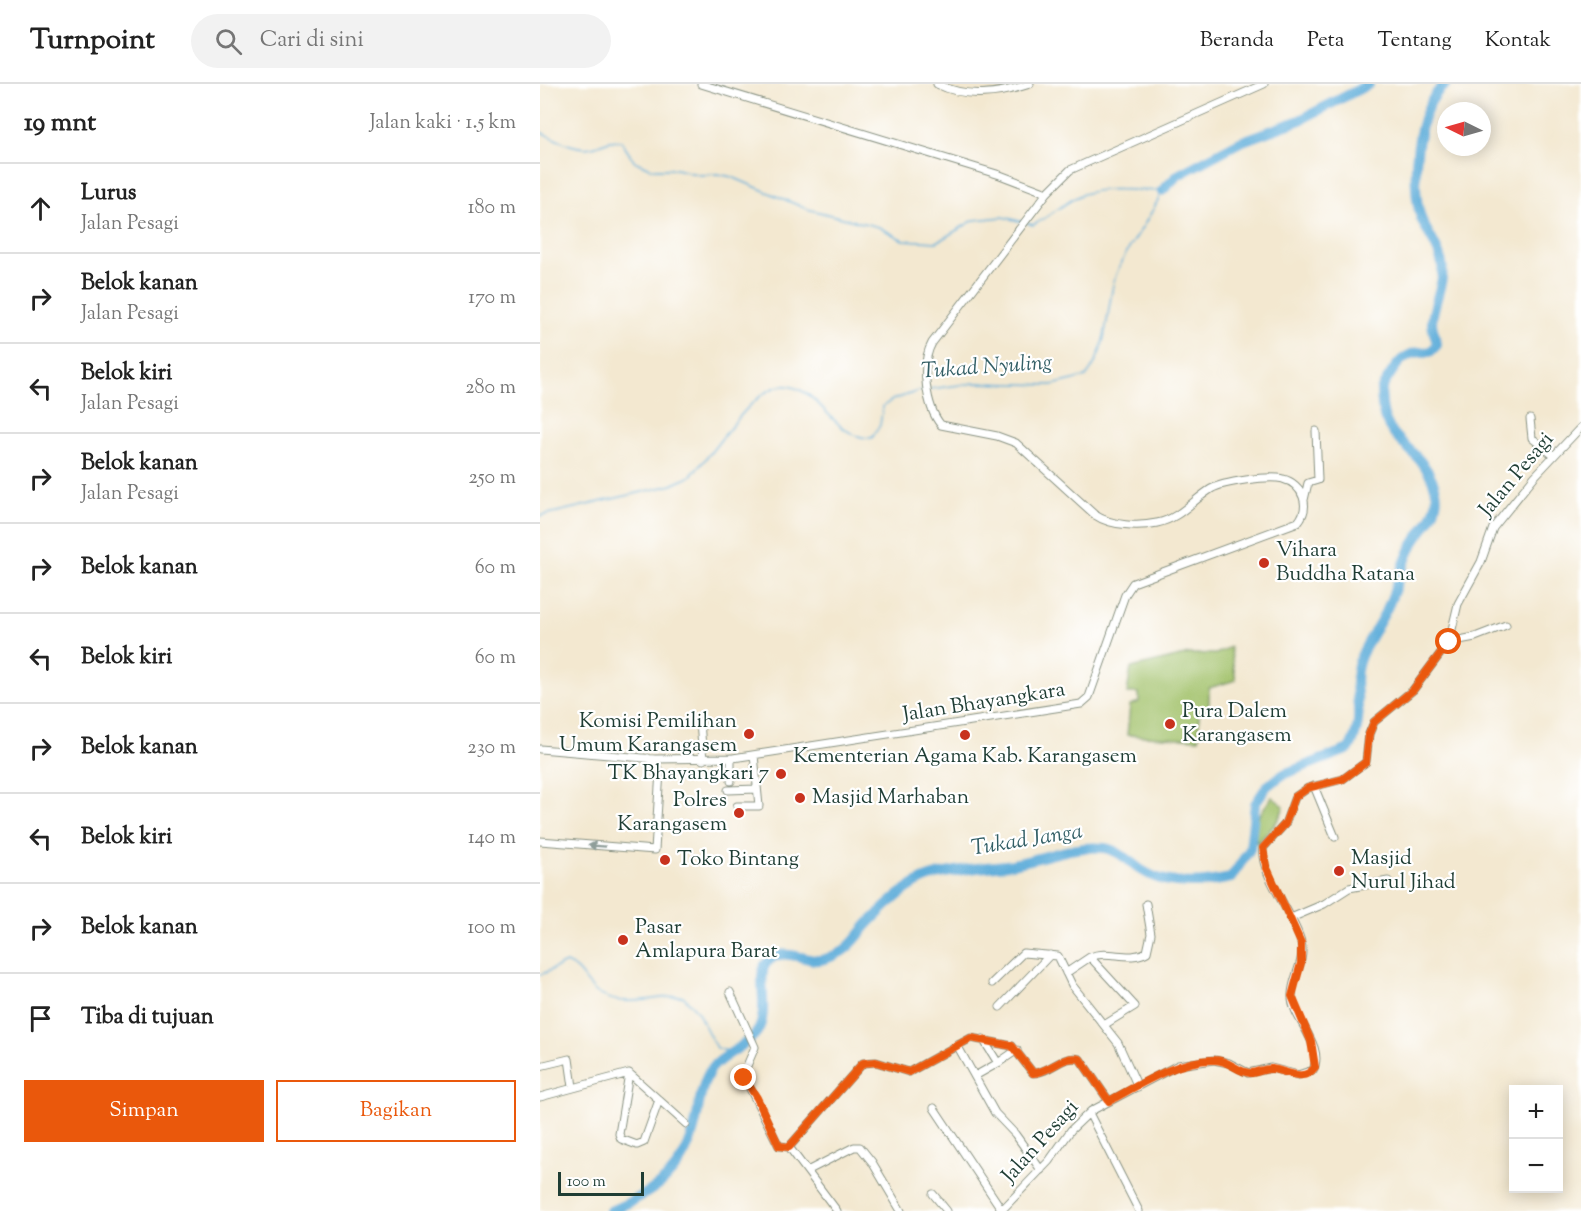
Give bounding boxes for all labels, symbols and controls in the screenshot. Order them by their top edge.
search box [191,14,611,68]
text: Turnpoint [30,21,155,61]
icon: search [212,25,245,58]
text: Cari di sini [260,25,364,57]
text: Beranda [1200,26,1274,56]
text: Peta [1307,26,1345,56]
text: Tentang [1378,26,1452,56]
text: Kontak [1485,26,1551,56]
north arrow [1437,102,1491,156]
text: 19 mnt [24,105,96,142]
text: Jalan kaki · 1.5 km [369,109,516,138]
text: Lurus [81,178,137,210]
icon: ahead [24,192,57,225]
text: 180 m [468,194,516,223]
text: Jalan Pesagi [81,210,179,239]
text: Belok kanan [81,268,198,300]
icon: right [24,282,57,315]
text: 170 m [468,284,516,313]
text: Jalan Pesagi [81,300,179,329]
water label: Tukad Nyuling [920,347,1054,389]
text: Belok kiri [81,358,172,390]
icon: left [24,372,57,405]
text: 280 m [465,374,516,403]
text: Jalan Pesagi [81,390,179,419]
street label: Jalan Pesagi [1472,426,1562,525]
text: Belok kanan [81,448,198,480]
icon: right [24,462,57,495]
text: 250 m [468,464,516,493]
text: Jalan Pesagi [81,480,179,509]
place label: Vihara Buddha Ratana [1276,536,1415,590]
icon: right [24,552,57,585]
text: Belok kanan [81,552,198,584]
text: 60 m [475,554,516,583]
marker: Vihara Buddha Ratana [1257,556,1271,570]
route start [1435,628,1461,654]
icon: left [24,642,57,675]
text: Belok kiri [81,642,172,674]
text: 60 m [475,644,516,673]
street label: Jalan Bhayangkara [900,675,1068,731]
place label: Pura Dalem Karangasem [1182,697,1292,751]
place label: Komisi Pemilihan Umum Karangasem [559,707,737,761]
marker: Pura Dalem Karangasem [1163,717,1177,731]
marker: Komisi Pemilihan Umum Karangasem [742,727,756,741]
marker: Kementerian Agama Kab. Karangasem [958,728,972,742]
icon: right [24,732,57,765]
text: Belok kanan [81,732,198,764]
text: 230 m [467,734,516,763]
place label: Kementerian Agama Kab. Karangasem [793,742,1137,772]
place label: TK Bhayangkari 7 [607,759,769,789]
marker: TK Bhayangkari 7 [774,767,788,781]
place label: Masjid Marhaban [812,783,969,813]
place label: Polres Karangasem [617,786,727,840]
marker: Masjid Marhaban [793,791,807,805]
marker: Polres Karangasem [732,806,746,820]
water label: Tukad Janga [969,816,1085,866]
icon: left [24,822,57,855]
text: Belok kiri [81,822,172,854]
text: 140 m [468,824,516,853]
one-way arrow [588,841,607,850]
place label: Masjid Nurul Jihad [1351,844,1456,898]
place label: Toko Bintang [677,845,799,875]
marker: Toko Bintang [658,853,672,867]
marker: Masjid Nurul Jihad [1332,864,1346,878]
icon: right [24,912,57,945]
text: Belok kanan [81,912,198,944]
place label: Pasar Amlapura Barat [635,913,778,967]
text: 100 m [467,914,516,943]
marker: Pasar Amlapura Barat [616,933,630,947]
icon: arrive [24,1002,57,1035]
text: Tiba di tujuan [81,1002,214,1034]
route end [730,1064,756,1090]
button: Simpan [24,1080,264,1142]
button: Bagikan [276,1080,516,1142]
map controls [1509,1085,1563,1193]
button: + [1509,1085,1563,1139]
street label: Jalan Pesagi [995,1094,1087,1191]
button: − [1509,1139,1563,1193]
scale bar [558,1169,644,1196]
text: 100 m [567,1171,606,1194]

